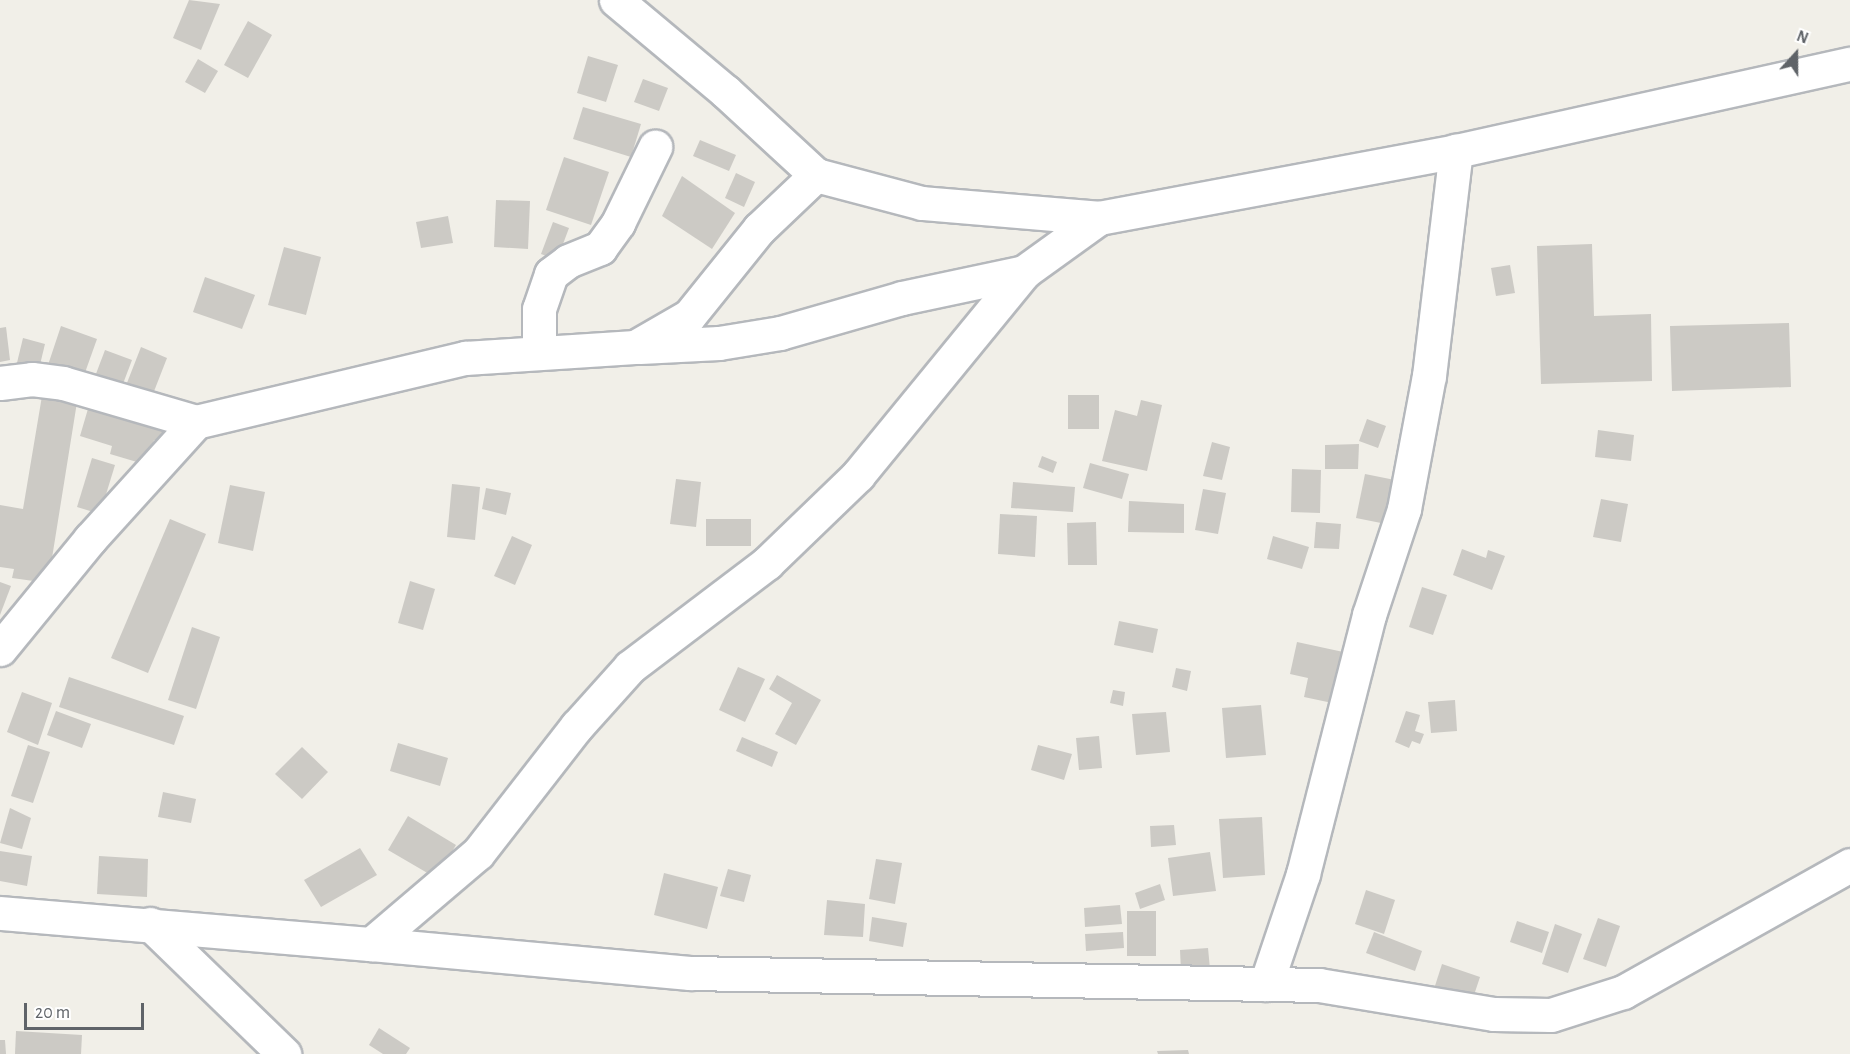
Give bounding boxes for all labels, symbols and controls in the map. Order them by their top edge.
north arrow [1766,24,1826,84]
text: N [1794,28,1811,47]
scale bar [27,991,147,1029]
text: 20 m [35,1004,70,1022]

